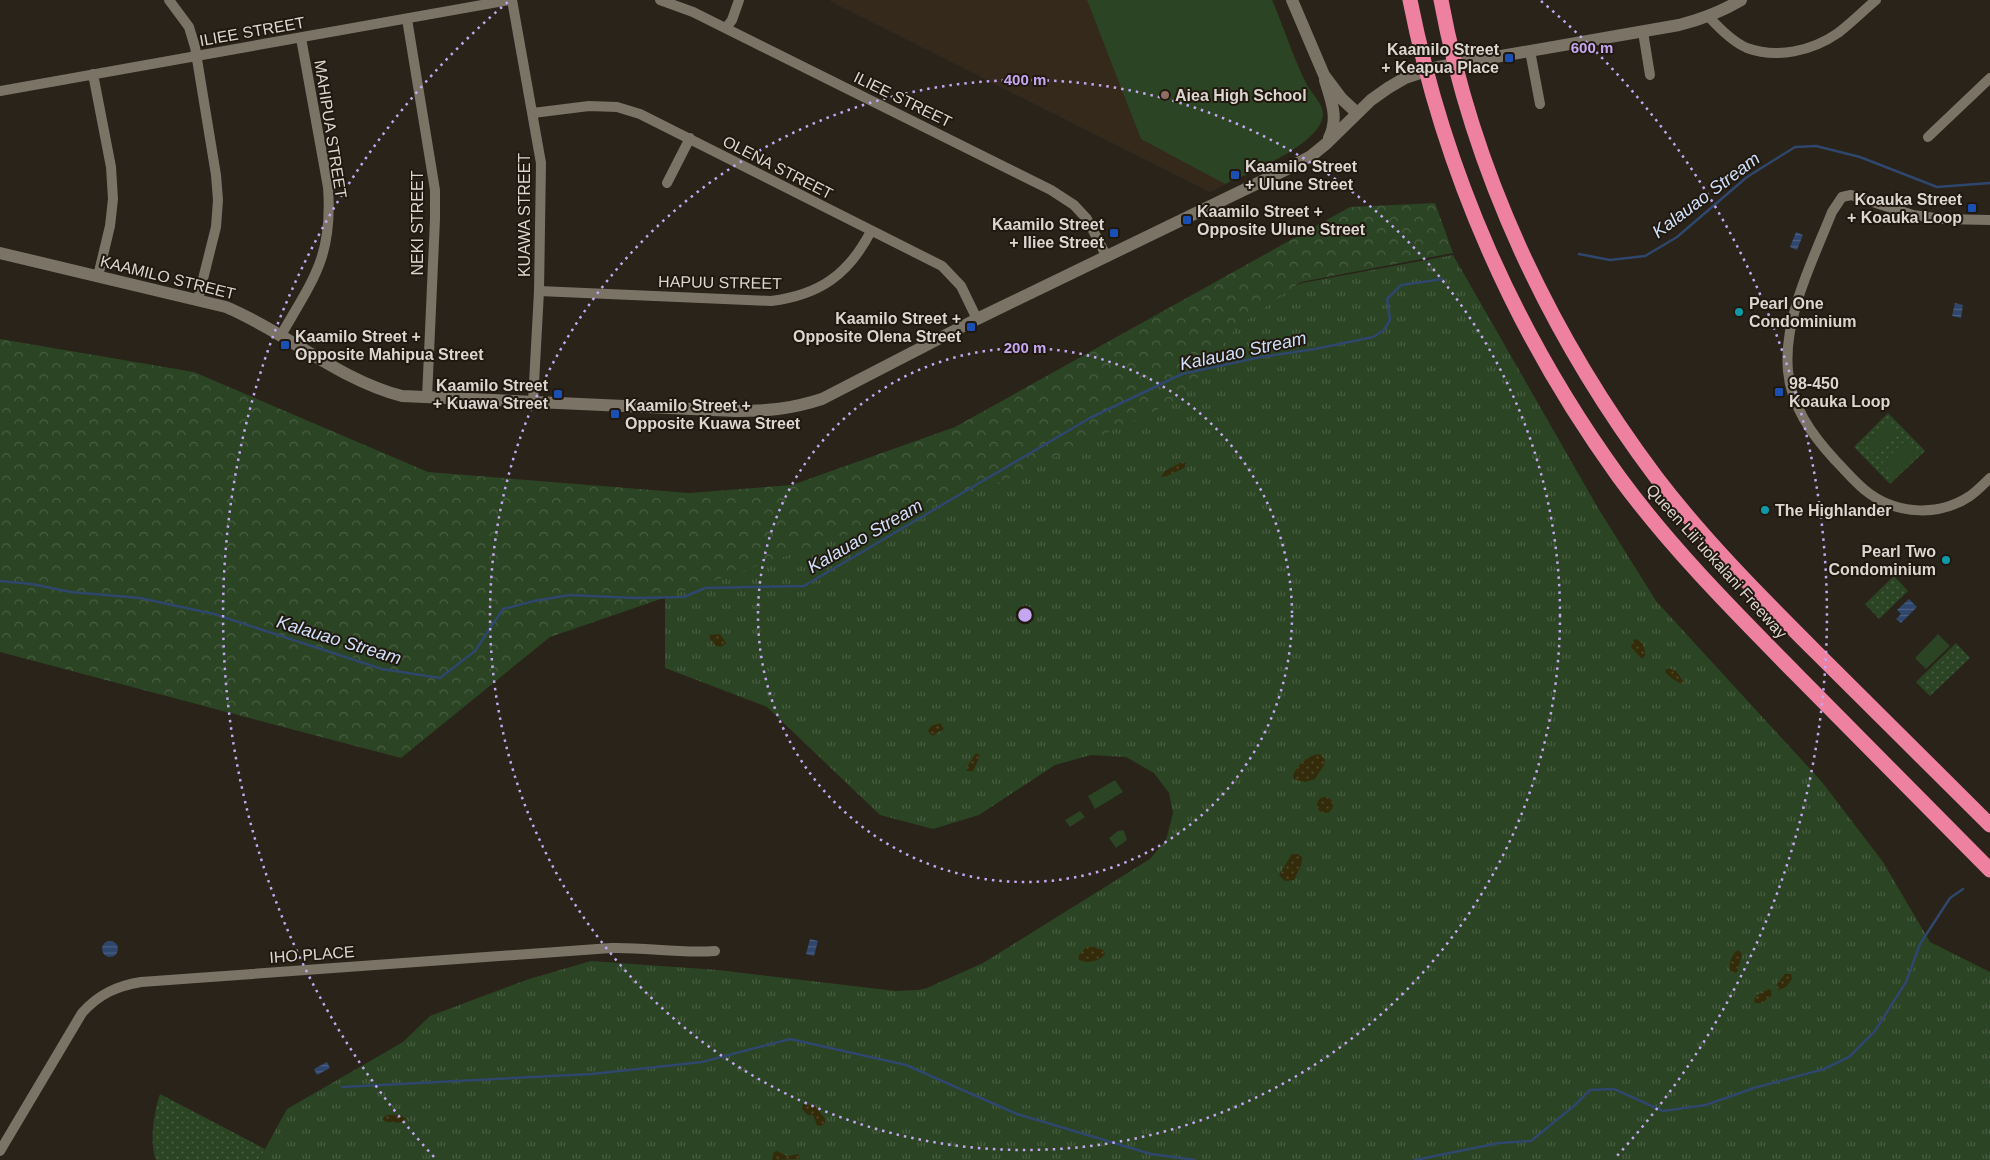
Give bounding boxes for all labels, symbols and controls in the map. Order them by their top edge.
street label: ILIEE STREET [198,14,306,49]
text: 600 m [1571,39,1613,56]
place label: Kaamilo Street + Keapua Place [1381,41,1500,76]
marker: Kaamilo Street + Keapua Place [1503,52,1515,64]
street label: MAHIPUA STREET [311,59,350,200]
street label: ILIEE STREET [851,68,955,131]
text: 400 m [1004,71,1046,88]
place label: Aiea High School [1175,87,1307,104]
marker: Aiea High School [1159,89,1171,101]
street label: OLENA STREET [720,132,836,203]
water label: Kalauao Stream [1648,148,1764,242]
street label: KUAWA STREET [516,153,533,277]
place label: Kaamilo Street + Ulune Street [1245,158,1358,193]
marker: Kaamilo Street + Ulune Street [1229,169,1241,181]
street label: NEKI STREET [409,170,426,275]
place label: Koauka Street + Koauka Loop [1847,191,1963,226]
marker: Koauka Street + Koauka Loop [1966,202,1978,214]
place label: Kaamilo Street + Opposite Ulune Street [1197,203,1366,238]
marker: Kaamilo Street + Opposite Ulune Street [1181,214,1193,226]
place label: Kaamilo Street + Iliee Street [992,216,1105,251]
marker: Kaamilo Street + Iliee Street [1108,227,1120,239]
street label: KAAMILO STREET [99,252,237,303]
street label: HAPUU STREET [658,273,782,292]
place label: Pearl One Condominium [1749,295,1857,330]
marker: Pearl One Condominium [1733,306,1745,318]
place label: Kaamilo Street + Opposite Olena Street [793,310,962,345]
marker: Kaamilo Street + Opposite Olena Street [965,321,977,333]
place label: Kaamilo Street + Opposite Mahipua Street [295,328,484,363]
water label: Kalauao Stream [1178,328,1308,374]
marker: Kaamilo Street + Opposite Mahipua Street [279,339,291,351]
text: 200 m [1004,339,1046,356]
place label: 98-450 Koauka Loop [1789,375,1891,410]
place label: Kaamilo Street + Kuawa Street [433,377,549,412]
marker: 98-450 Koauka Loop [1773,386,1785,398]
marker: Kaamilo Street + Kuawa Street [552,388,564,400]
place label: Kaamilo Street + Opposite Kuawa Street [625,397,801,432]
marker: Kaamilo Street + Opposite Kuawa Street [609,408,621,420]
street label: Queen Liliʻuokalani Freeway [1643,481,1790,642]
water label: Kalauao Stream [804,495,926,577]
place label: The Highlander [1775,502,1891,519]
marker: The Highlander [1759,504,1771,516]
place label: Pearl Two Condominium [1828,543,1936,578]
marker: Pearl Two Condominium [1940,554,1952,566]
centre of rings [1016,606,1034,624]
water label: Kalauao Stream [274,612,404,668]
street label: IHO PLACE [269,943,355,966]

